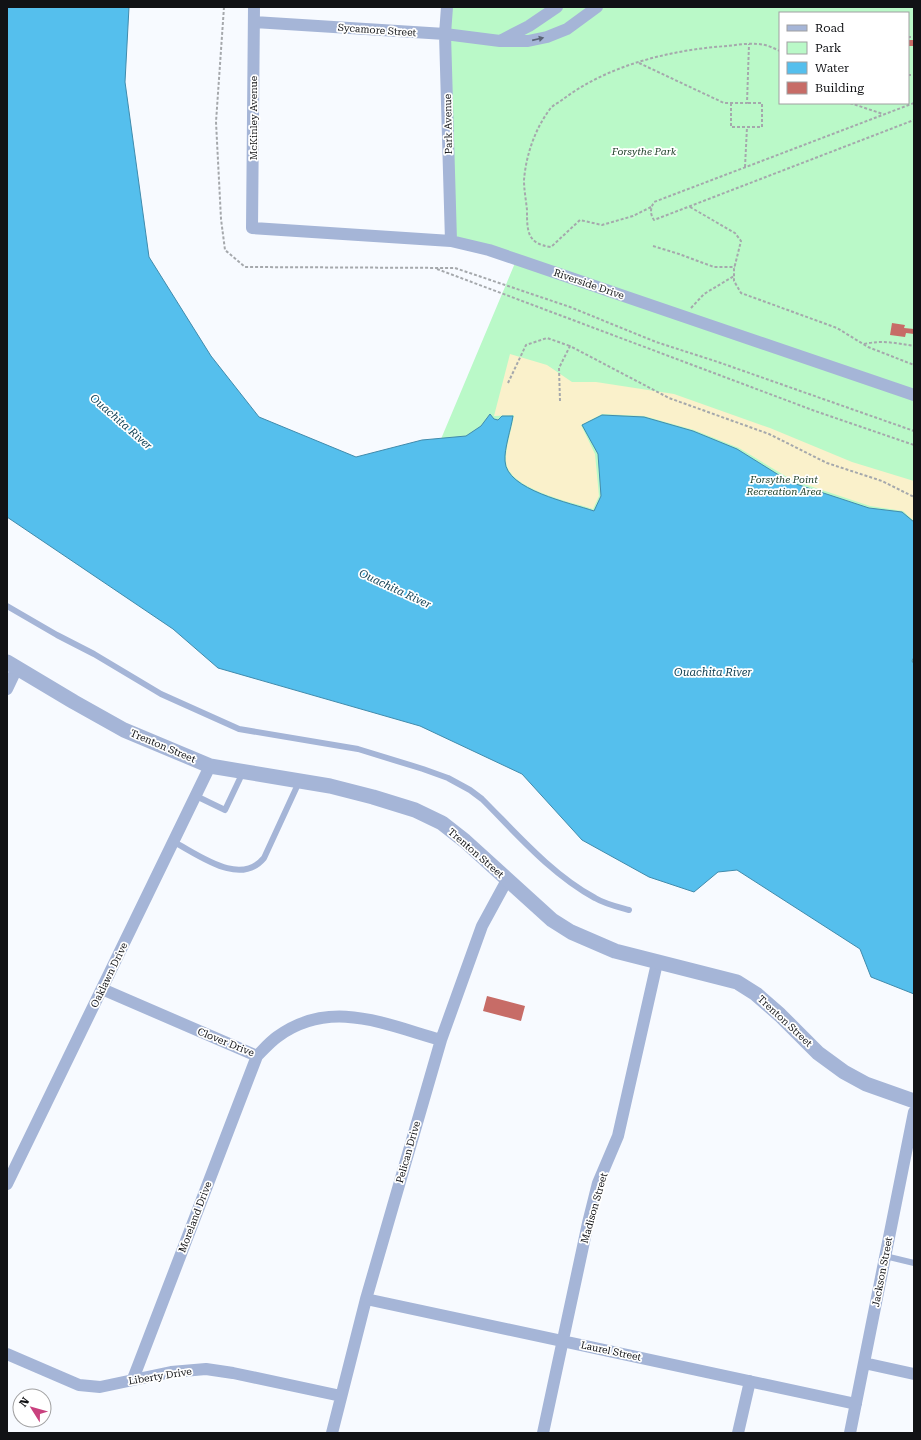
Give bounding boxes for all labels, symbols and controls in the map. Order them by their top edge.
legend [779,12,909,104]
text: Road [815,21,845,35]
street label: Sycamore Street [337,22,417,38]
one-way arrow [532,36,544,42]
text: Park [815,41,842,55]
text: Water [815,61,849,75]
street label: McKinley Avenue [248,75,259,160]
text: Building [815,81,864,95]
street label: Park Avenue [442,93,454,154]
park label: Forsythe Park [611,146,677,157]
street label: Riverside Drive [552,267,626,301]
water label: Ouachita River [87,392,155,453]
park label: Forsythe Point Recreation Area [745,474,822,497]
water label: Ouachita River [357,567,433,612]
water label: Ouachita River [674,666,752,679]
street label: Trenton Street [129,727,198,765]
street label: Trenton Street [446,826,506,880]
street label: Oaklawn Drive [88,940,130,1009]
street label: Trenton Street [756,993,815,1049]
street label: Clover Drive [196,1026,256,1059]
street label: Pelican Drive [394,1119,422,1184]
street label: Madison Street [579,1171,609,1245]
street label: Moreland Drive [176,1180,214,1254]
street label: Jackson Street [870,1236,894,1308]
street label: Laurel Street [580,1339,643,1363]
street label: Liberty Drive [128,1365,193,1386]
north arrow [12,1388,52,1428]
text: N [17,1395,32,1410]

